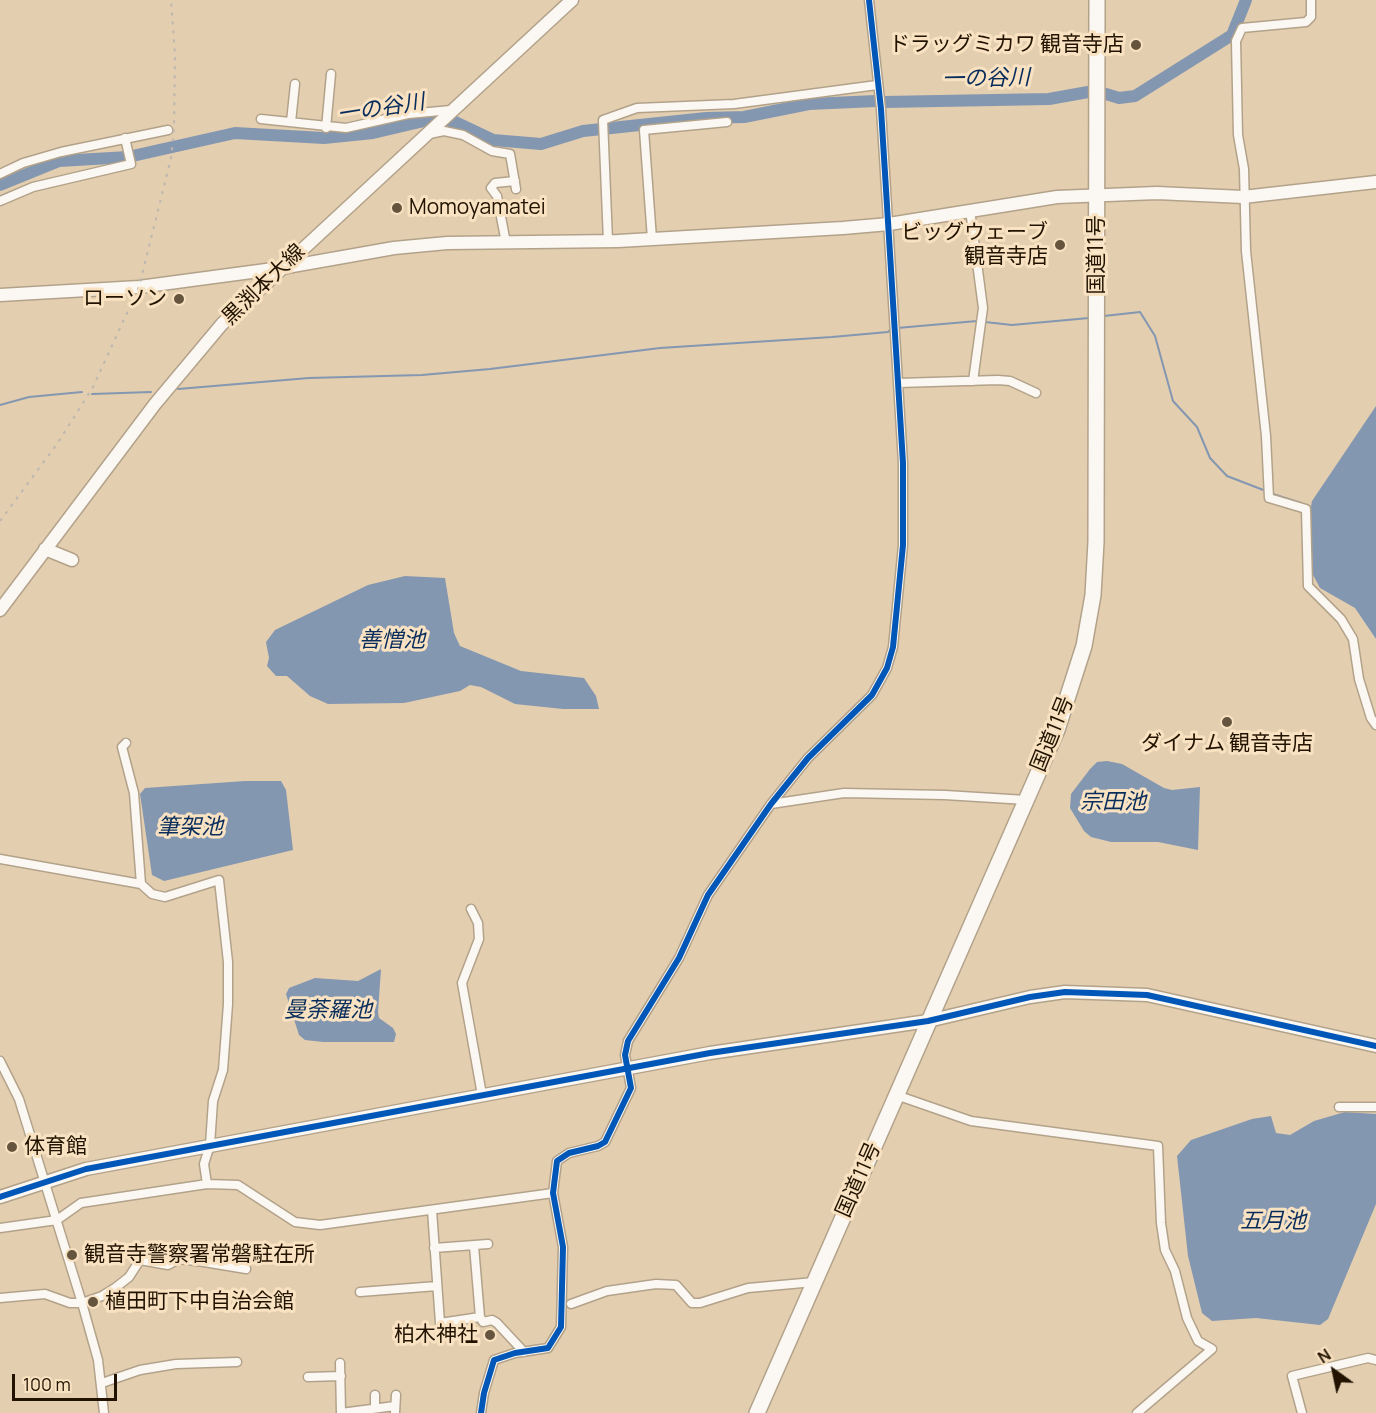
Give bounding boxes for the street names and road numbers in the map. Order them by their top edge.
street label: 国道11号 [1084,215,1110,295]
street label: 黒渕本大線 [217,239,311,331]
street label: 国道11号 [1026,692,1080,776]
street label: 国道11号 [831,1139,887,1221]

